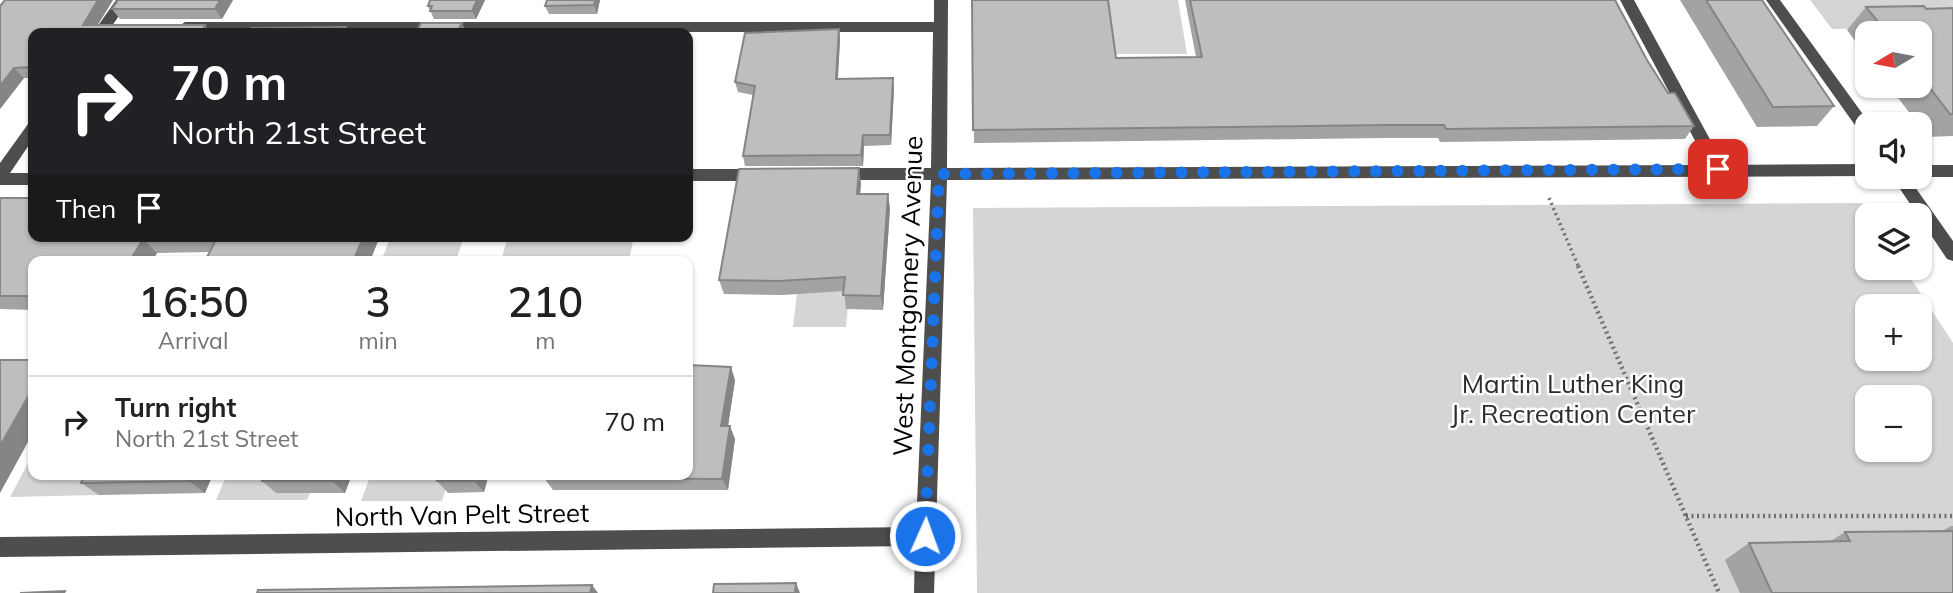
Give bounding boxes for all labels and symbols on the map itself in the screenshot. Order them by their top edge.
north arrow [1855,21,1932,98]
street label: West Montgomery Avenue [885,135,930,457]
pin [1688,139,1748,199]
park label: Martin Luther King Jr. Recreation Center [1451,367,1696,430]
street label: North Van Pelt Street [335,496,589,533]
position arrow [888,499,962,573]

